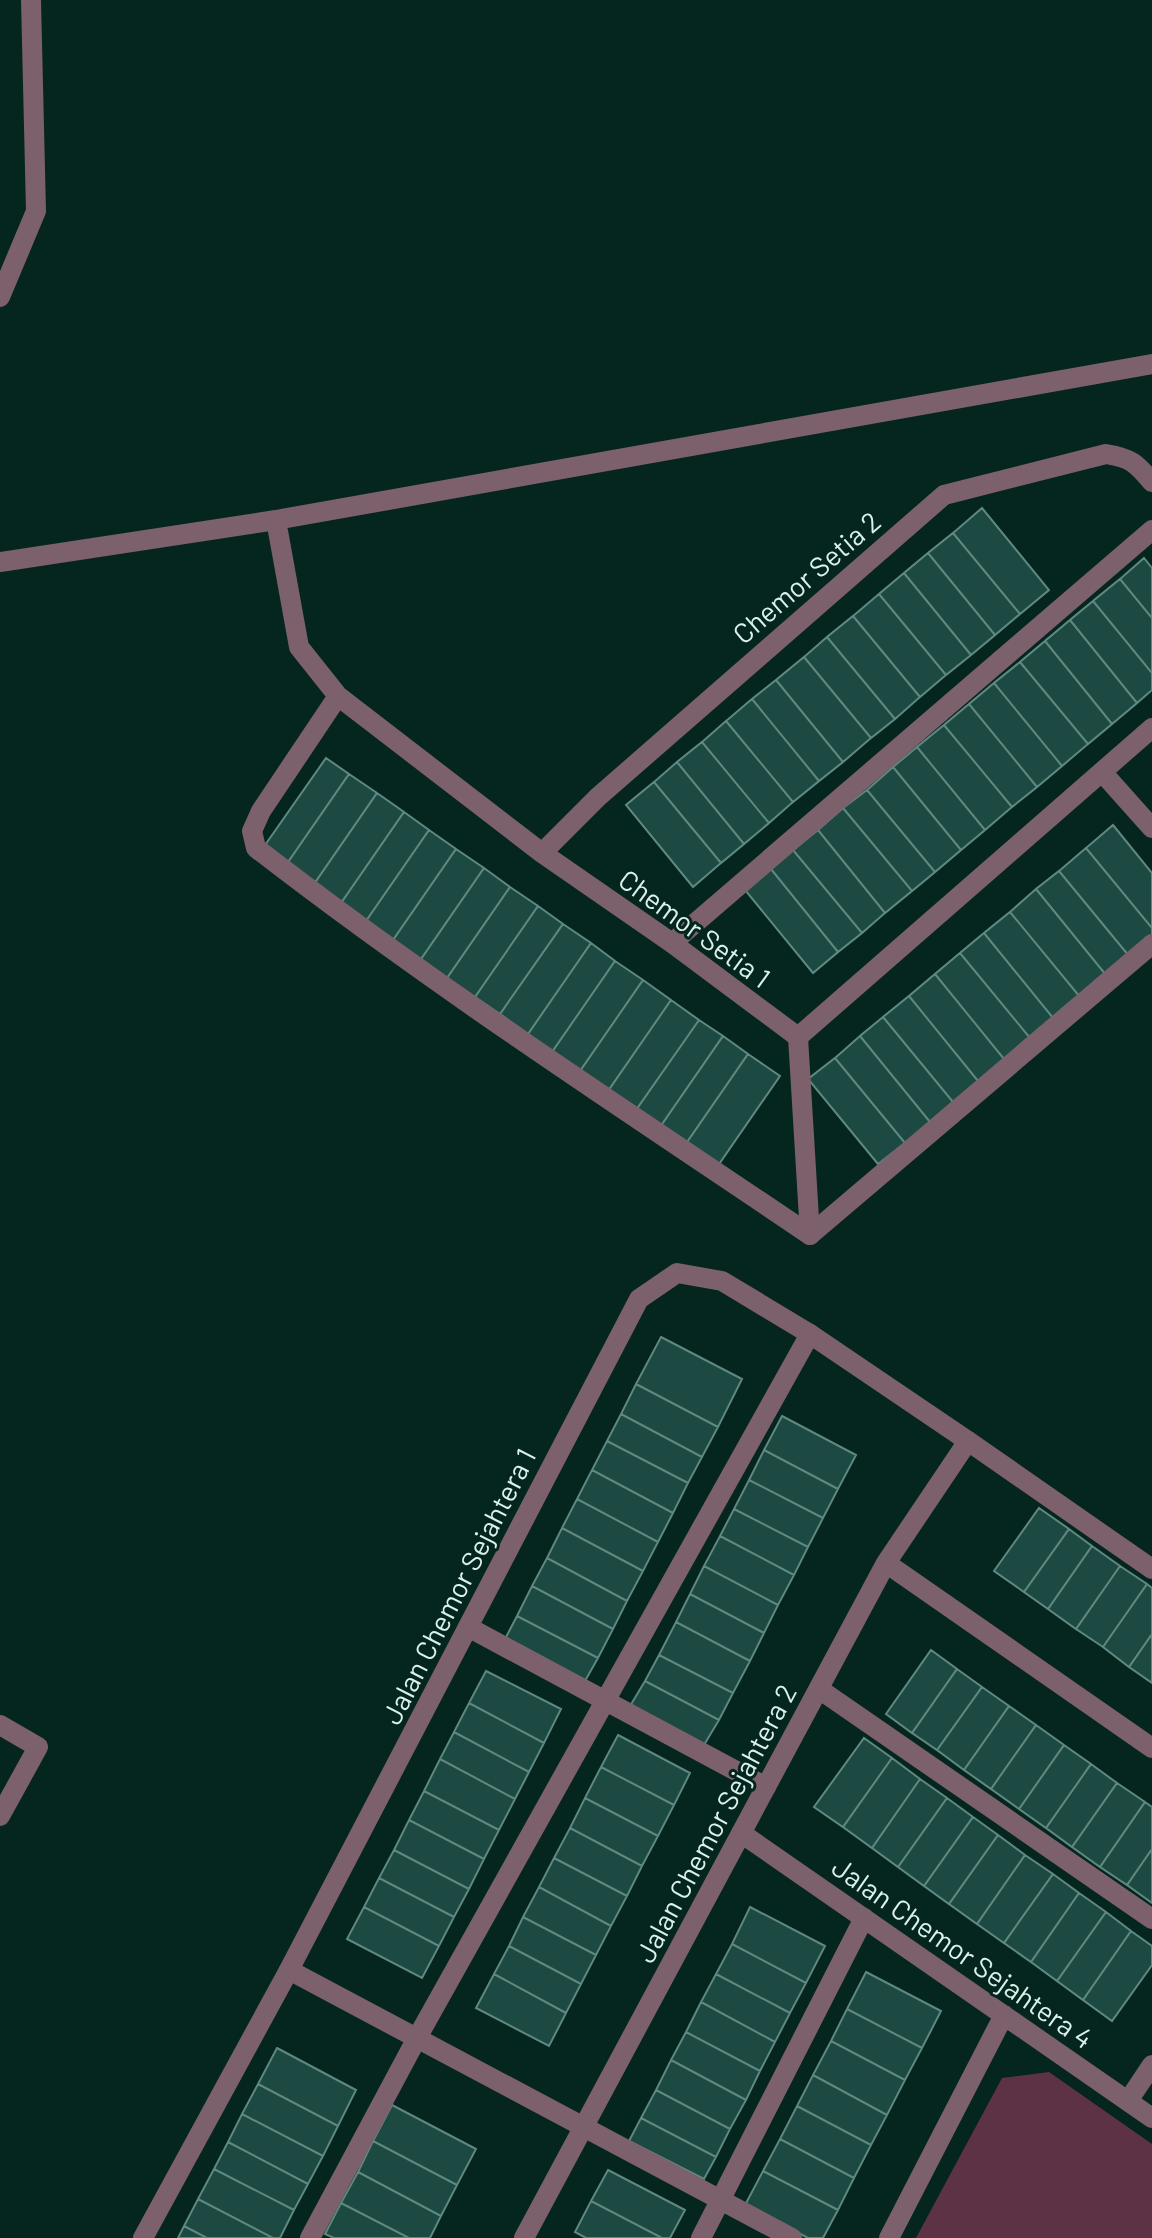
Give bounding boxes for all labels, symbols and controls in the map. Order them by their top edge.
street label: Chemor Setia 2 [725,504,887,650]
street label: Chemor Setia 1 [613,862,777,994]
street label: Jalan Chemor Sejahtera 1 [374,1442,542,1730]
street label: Jalan Chemor Sejahtera 2 [627,1678,803,1968]
street label: Jalan Chemor Sejahtera 4 [826,1849,1100,2055]

